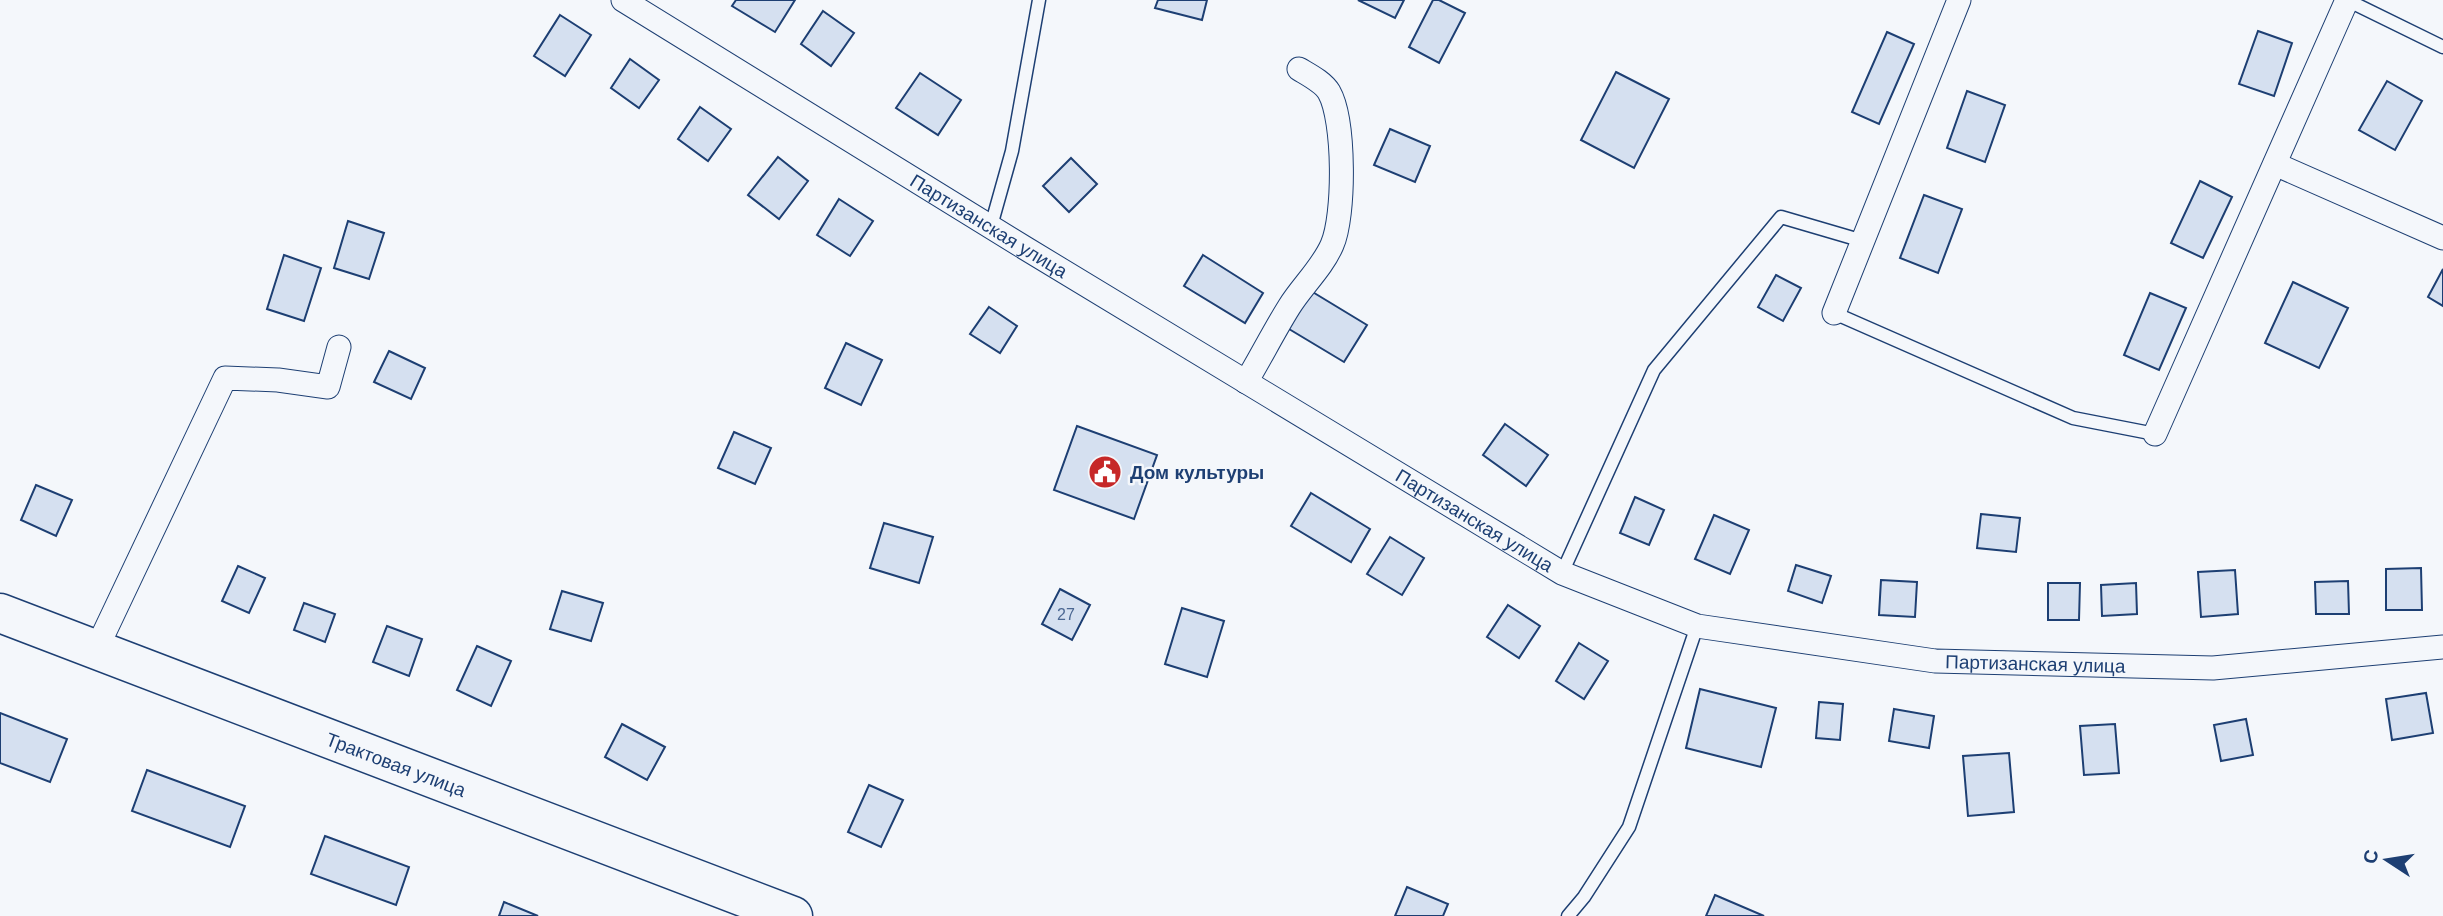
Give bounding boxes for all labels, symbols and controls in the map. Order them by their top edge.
street label: Партизанская улица [907,170,1072,282]
public building icon: Дом культуры [1086,453,1124,491]
place label: Дом культуры [1130,462,1264,483]
street label: Партизанская улица [1392,465,1558,576]
house number: 27 [1057,606,1075,623]
street label: Партизанская улица [1945,651,2126,676]
street label: Трактовая улица [323,728,469,801]
north arrow [2352,825,2422,895]
text: С [2359,847,2383,865]

